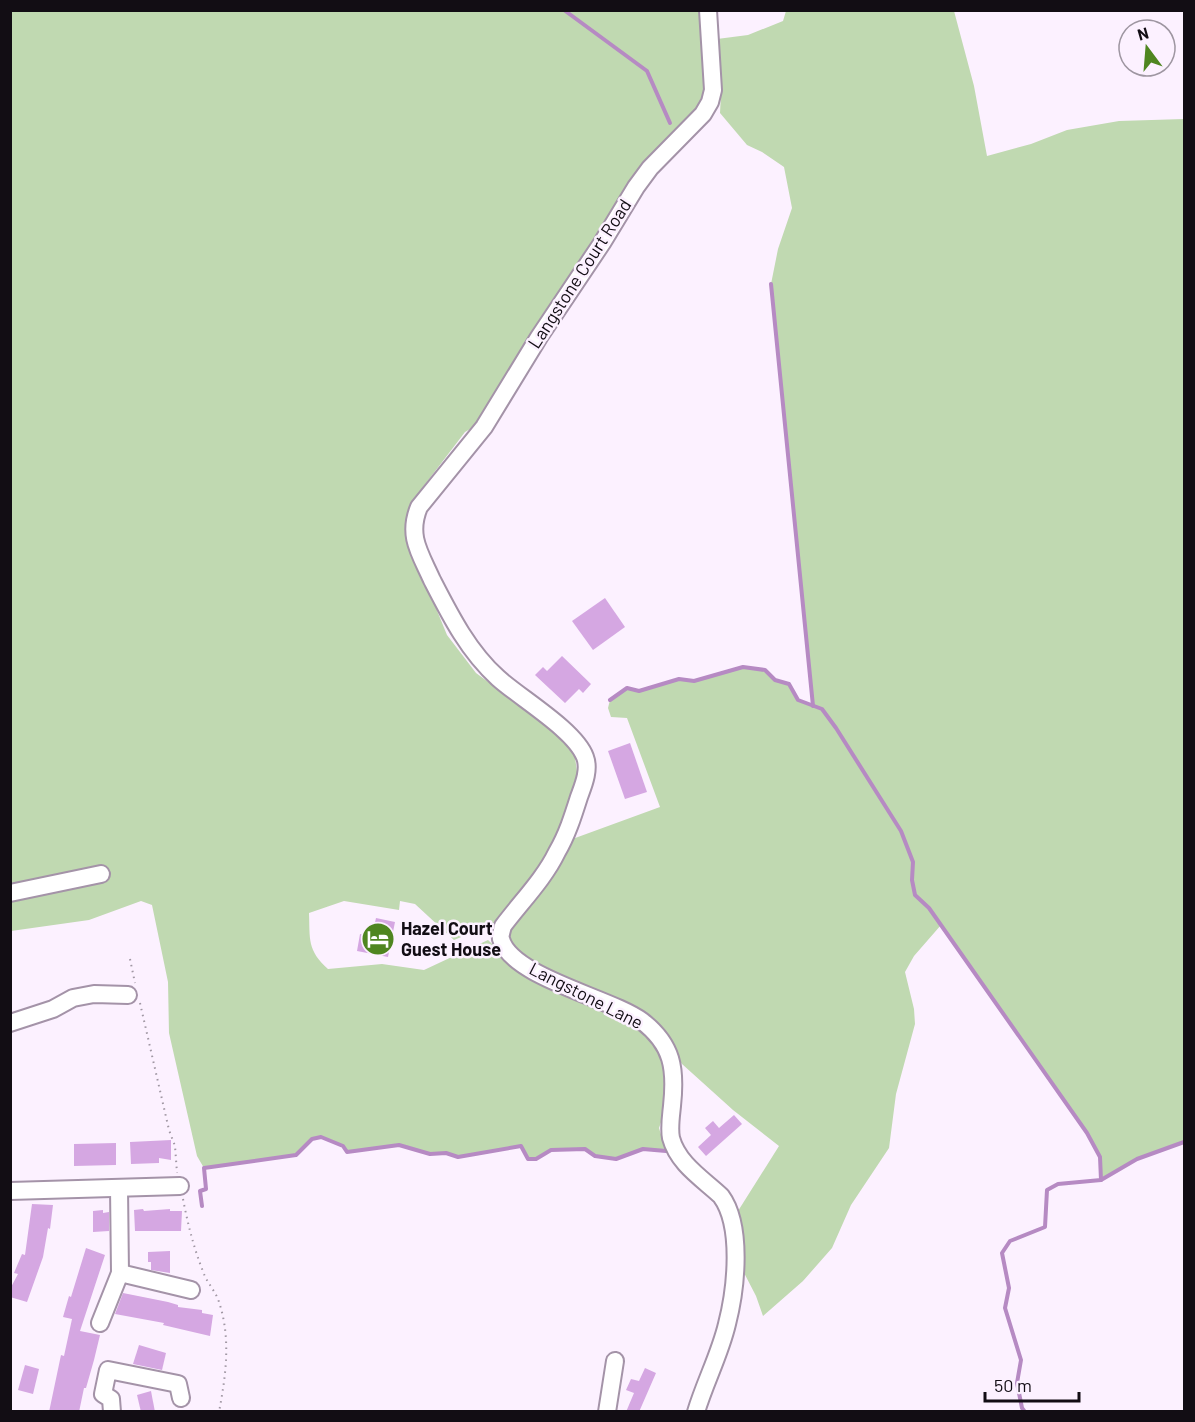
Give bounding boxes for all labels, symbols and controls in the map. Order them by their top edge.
north arrow [1117,18,1177,78]
text: N [1135,23,1150,44]
street label: Langstone Court Road [523,195,636,352]
place label: Hazel Court Guest House [401,917,501,960]
hotel icon: Hazel Court Guest House [360,921,396,957]
street label: Langstone Lane [526,957,647,1033]
scale bar [985,1365,1080,1403]
text: 50 m [994,1374,1032,1396]

